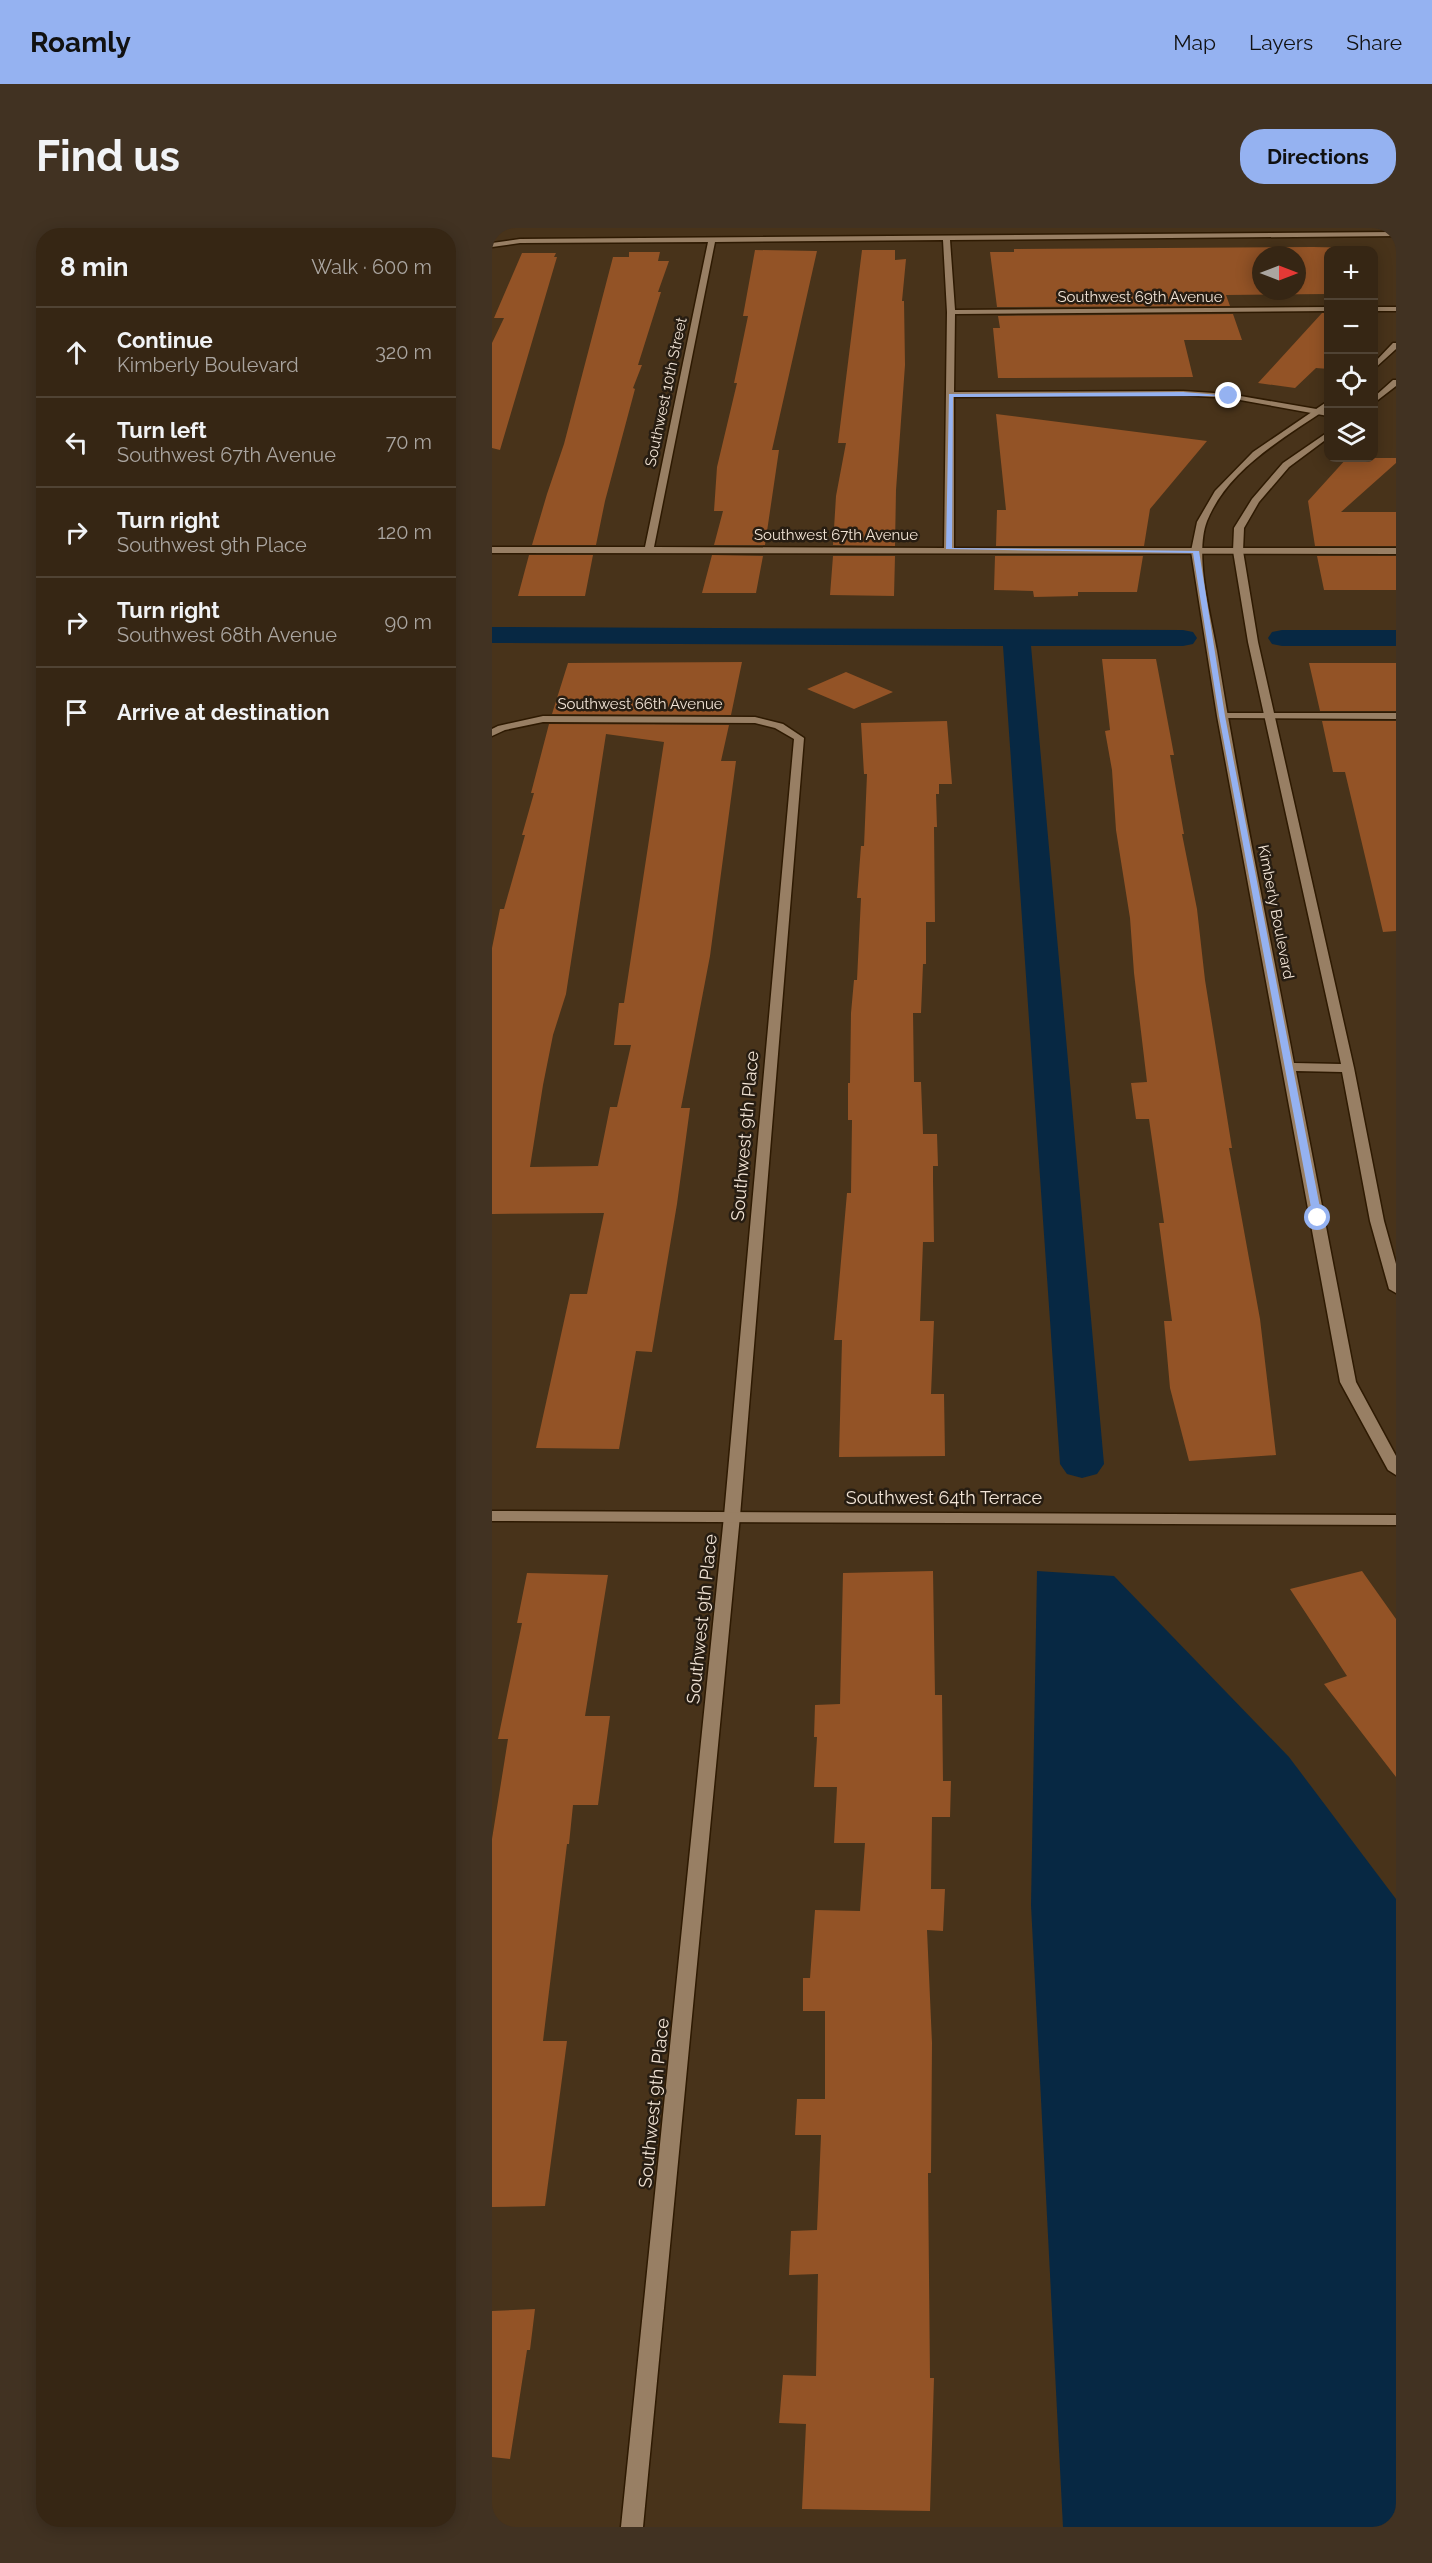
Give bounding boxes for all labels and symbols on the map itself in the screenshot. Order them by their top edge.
north arrow [1252,246,1306,300]
street label: Southwest 69th Avenue [1058,288,1223,306]
street label: Southwest 10th Street [641,316,691,468]
route end [1215,382,1241,408]
street label: Southwest 67th Avenue [754,526,918,544]
street label: Southwest 66th Avenue [557,695,723,713]
street label: Kimberly Boulevard [1254,843,1298,981]
street label: Southwest 9th Place [727,1050,762,1222]
route start [1304,1204,1330,1230]
street label: Southwest 64th Terrace [846,1487,1043,1508]
street label: Southwest 9th Place [682,1533,721,1705]
street label: Southwest 9th Place [634,2017,673,2189]

